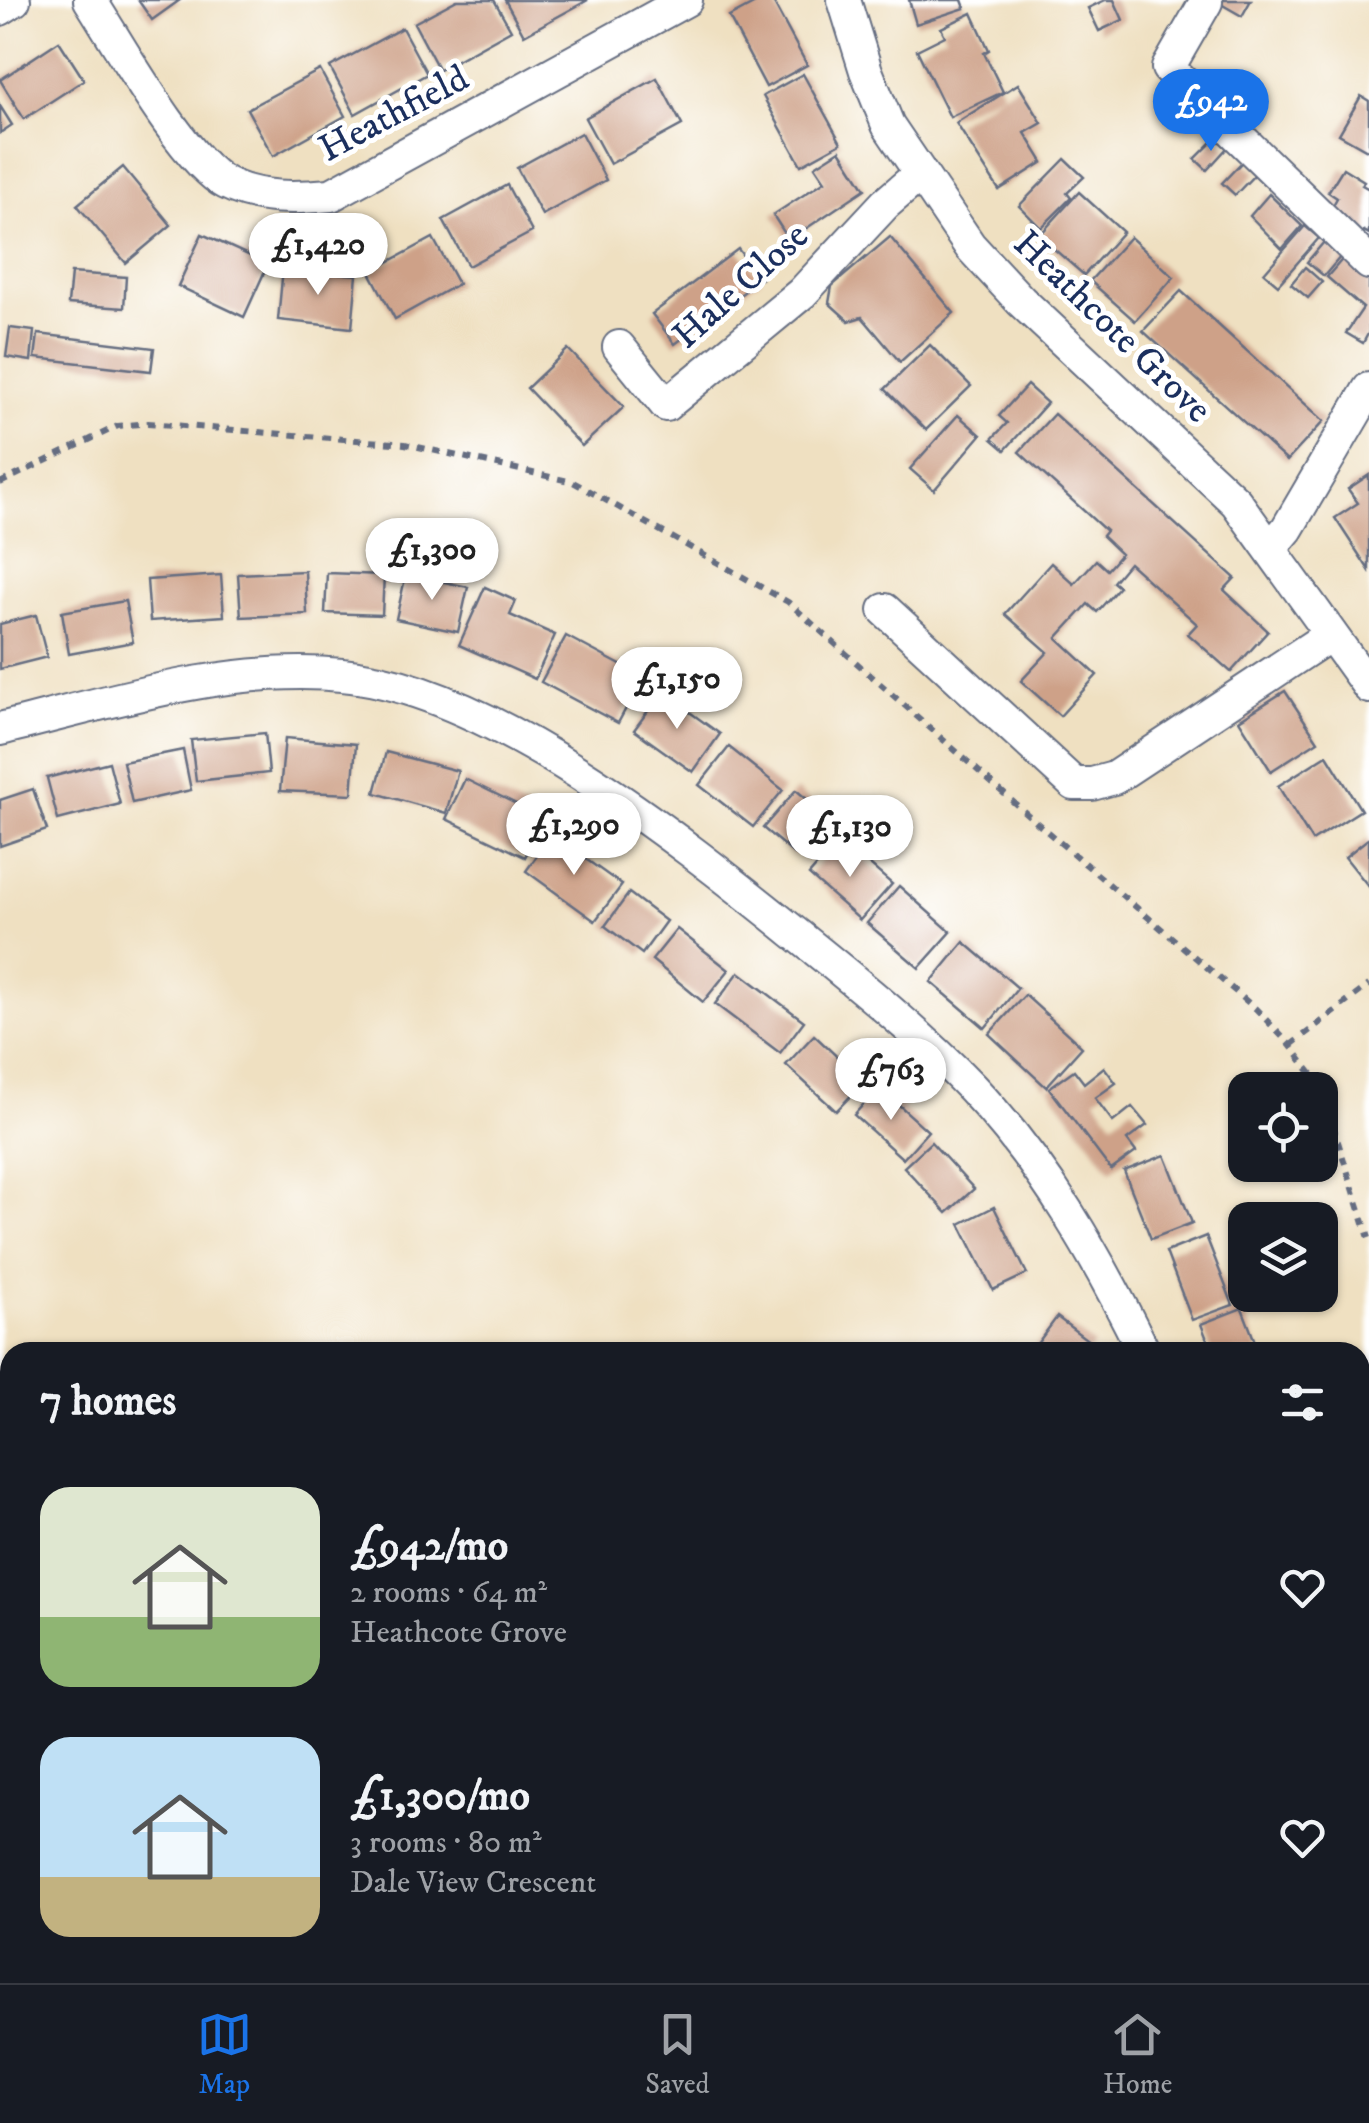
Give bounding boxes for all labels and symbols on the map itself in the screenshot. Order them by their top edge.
street label: Heathfield [311,55,477,173]
pin: £942 [1152,69,1270,154]
street label: Hale Close [663,212,819,360]
pin: £1,420 [237,213,399,298]
street label: Heathcote Grove [1003,220,1221,434]
pin: £1,300 [351,518,513,603]
pin: £1,150 [596,647,758,732]
pin: £1,290 [493,793,655,878]
pin: £1,130 [769,795,931,880]
pin: £763 [832,1038,950,1123]

